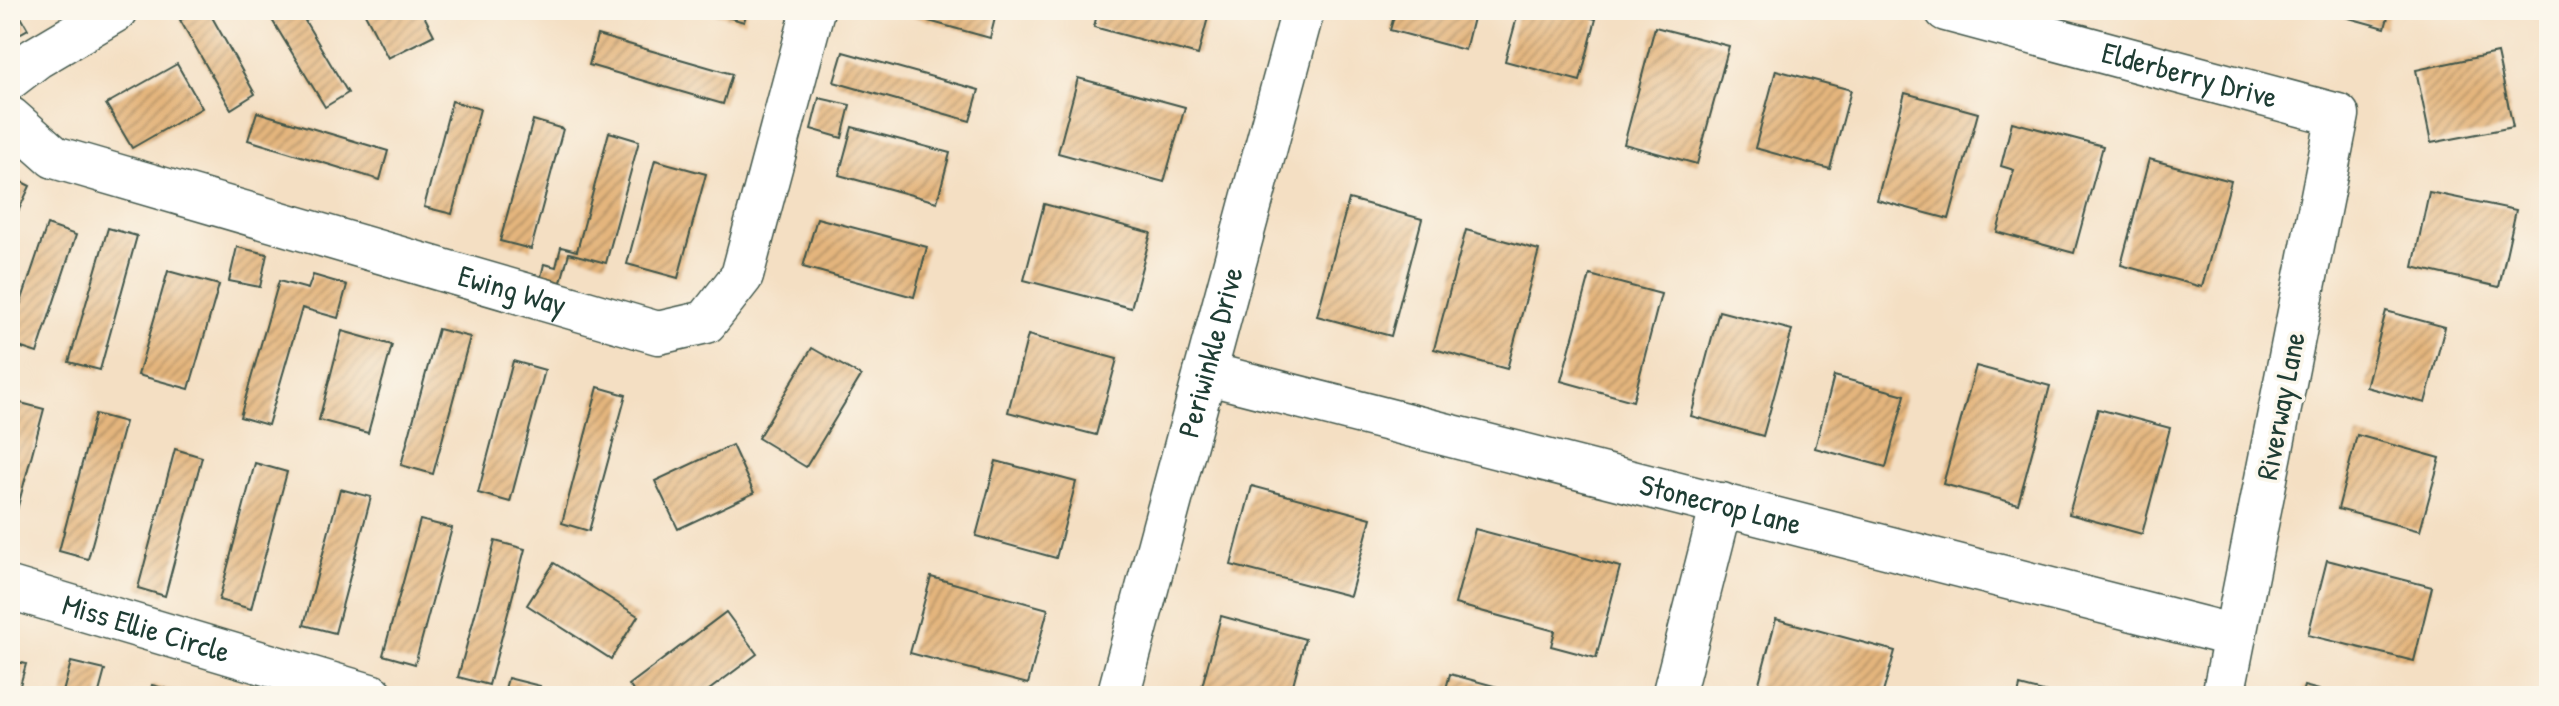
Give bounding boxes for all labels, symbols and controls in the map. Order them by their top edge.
street label: Elderberry Drive [2098,32,2282,117]
street label: Ewing Way [454,255,571,324]
street label: Periwinkle Drive [1168,262,1252,442]
street label: Riverway Lane [2246,329,2314,483]
street label: Stonecrop Lane [1636,464,1806,543]
street label: Miss Ellie Circle [58,584,235,671]

